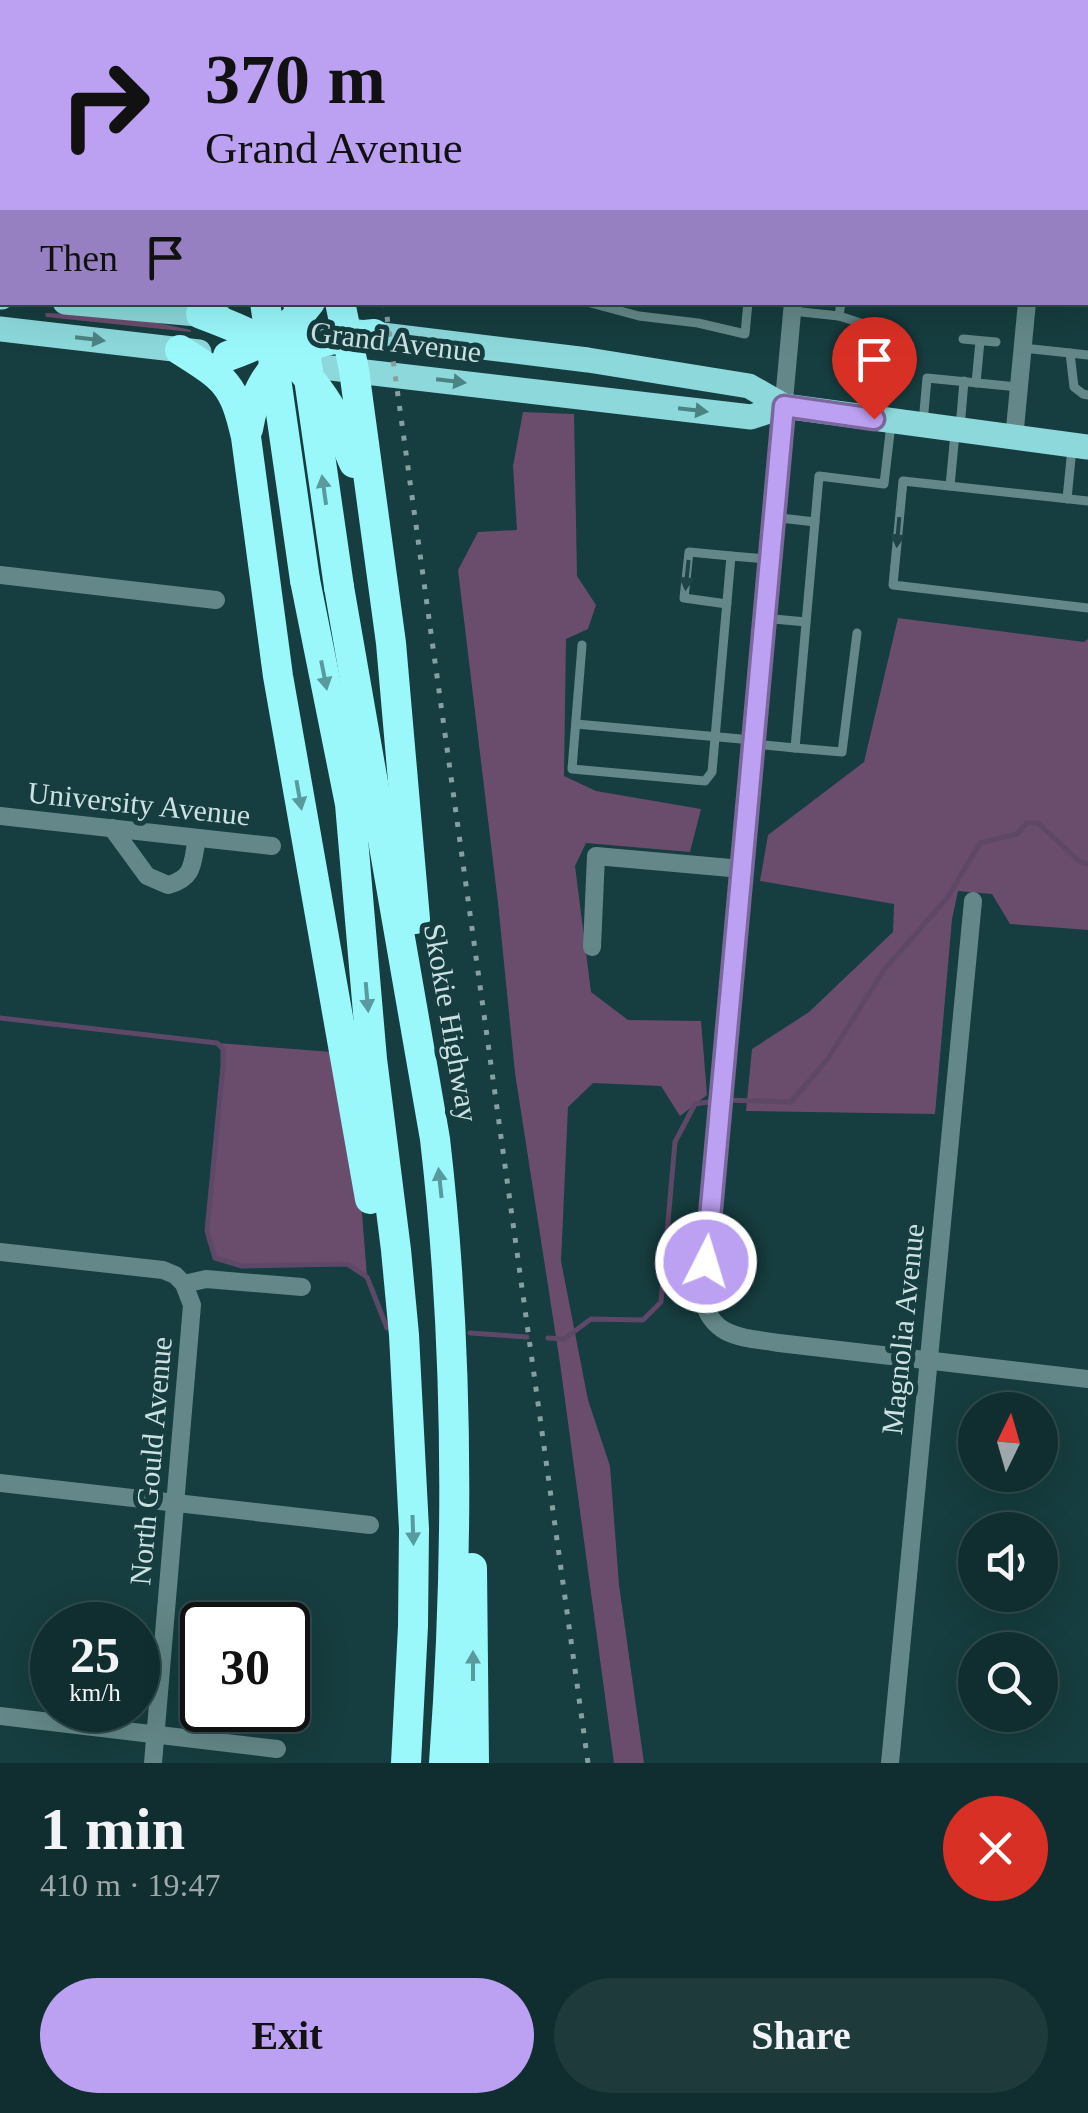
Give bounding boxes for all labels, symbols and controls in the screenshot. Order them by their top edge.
icon: right [40,40,170,170]
text: 370 m [205,41,386,118]
text: Grand Avenue [205,123,463,173]
icon: arrive [138,230,193,285]
text: Then [40,237,118,279]
street label: Grand Avenue [309,315,483,368]
pin [832,317,917,420]
one-way arrow [75,331,106,347]
icon: arrive [847,332,902,387]
one-way arrow [435,373,467,389]
one-way arrow [678,402,709,418]
one-way arrow [316,474,332,505]
one-way arrow [890,516,906,548]
one-way arrow [679,560,695,592]
one-way arrow [317,660,333,691]
street label: University Avenue [26,775,252,832]
one-way arrow [292,779,307,811]
street label: Skokie Highway [418,921,485,1125]
one-way arrow [359,982,375,1014]
one-way arrow [432,1167,448,1198]
position arrow [654,1210,758,1314]
street label: Magnolia Avenue [875,1222,930,1436]
street label: North Gould Avenue [123,1335,178,1587]
north arrow [958,1392,1058,1492]
map controls [958,1392,1058,1732]
button: sound [958,1512,1058,1612]
one-way arrow [406,1514,422,1546]
speed limit sign: 30 [180,1602,310,1732]
text: 25 [70,1627,120,1683]
button: search [958,1632,1058,1732]
one-way arrow [465,1649,481,1681]
text: km/h [69,1679,121,1706]
text: 1 min [40,1796,185,1862]
button: close [943,1796,1048,1901]
text: 410 m · 19:47 [40,1867,220,1903]
button: Exit [40,1978,534,2093]
button: Share [554,1978,1048,2093]

